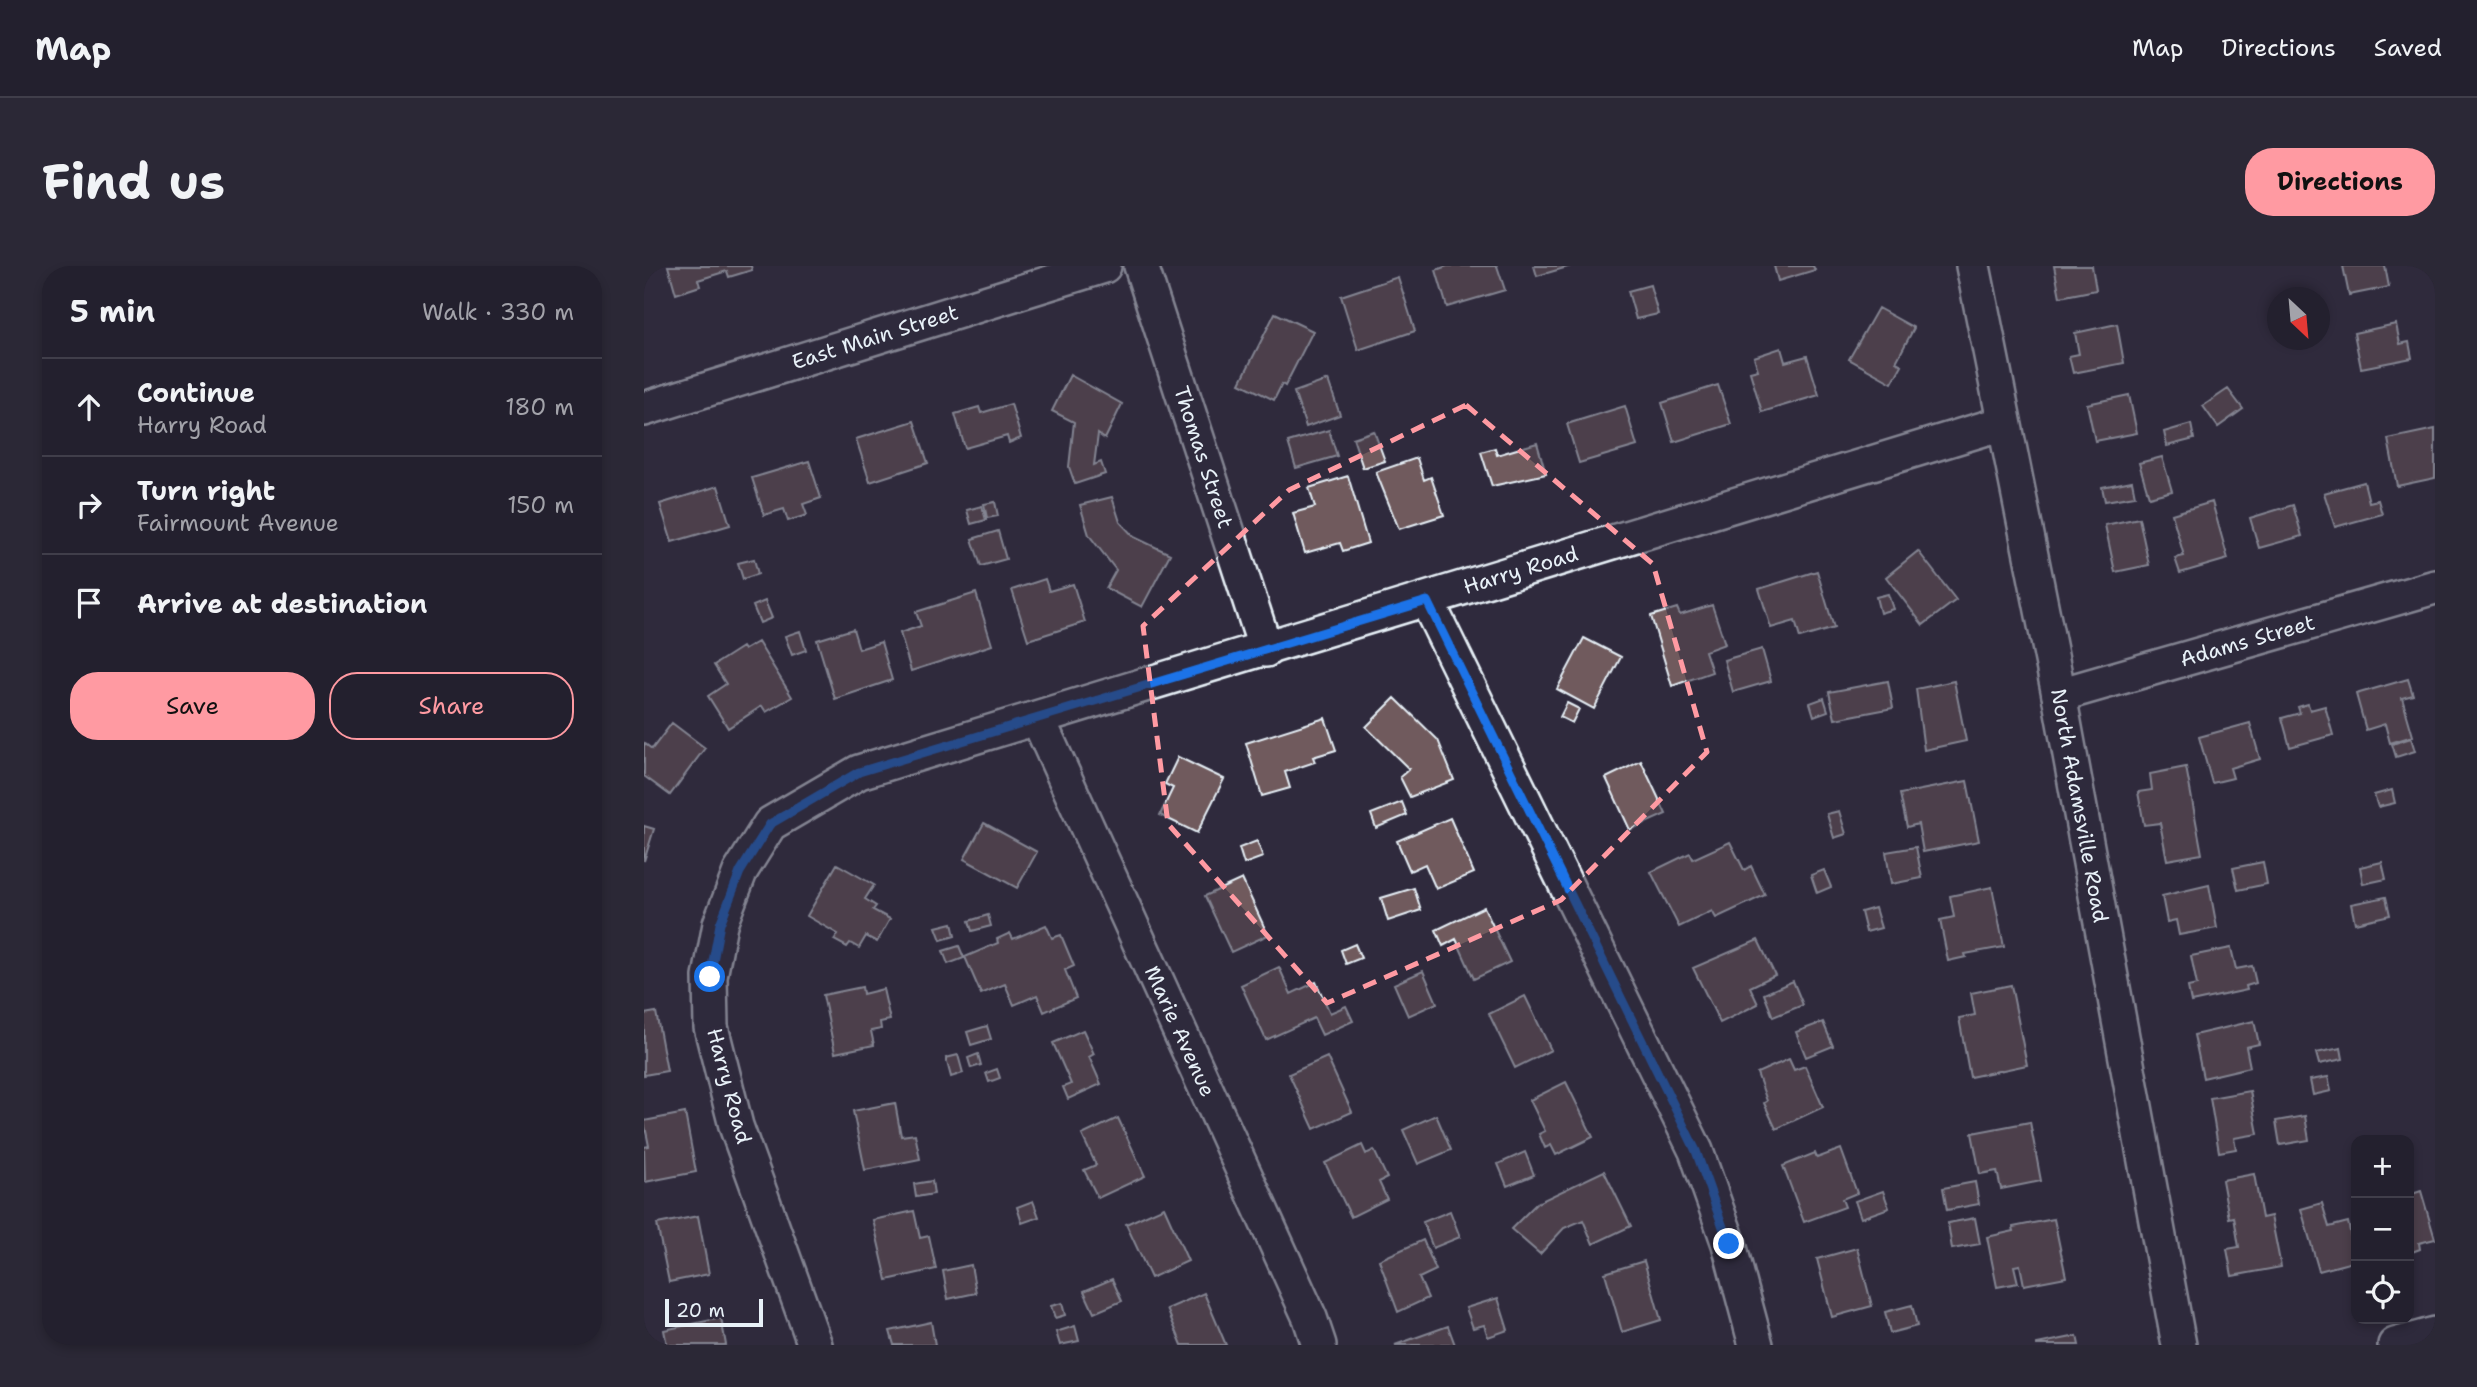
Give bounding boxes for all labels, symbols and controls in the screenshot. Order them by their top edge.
text: Map [35,26,111,71]
text: Map [2132,32,2183,64]
text: Directions [2221,32,2336,64]
text: Saved [2374,32,2442,64]
button: Directions [2245,148,2435,216]
text: Find us [42,149,225,215]
north arrow [2267,287,2330,350]
text: 5 min [70,291,155,332]
text: Walk · 330 m [422,297,574,327]
street label: East Main Street [788,298,962,376]
text: Continue [137,375,255,410]
street label: Thomas Street [1167,382,1239,532]
icon: ahead [70,388,108,426]
text: 180 m [505,392,574,422]
text: Harry Road [137,410,267,440]
text: Turn right [137,473,275,508]
icon: right [70,486,108,524]
text: 150 m [507,490,574,520]
text: Fairmount Avenue [137,508,339,538]
street label: Harry Road [1460,539,1581,601]
icon: arrive [70,584,108,622]
text: Arrive at destination [137,586,427,621]
street label: Adams Street [2177,608,2318,674]
button: Save [70,672,315,740]
button: Share [329,672,574,740]
street label: North Adamsville Road [2044,686,2115,925]
route start [694,961,725,992]
street label: Marie Avenue [1138,961,1222,1101]
street label: Harry Road [700,1025,758,1147]
map controls [2351,1135,2414,1324]
button: + [2351,1135,2414,1198]
button: − [2351,1198,2414,1261]
route end [1713,1228,1744,1259]
button: locate [2351,1261,2414,1324]
scale bar [665,1296,763,1328]
text: 20 m [676,1298,725,1323]

